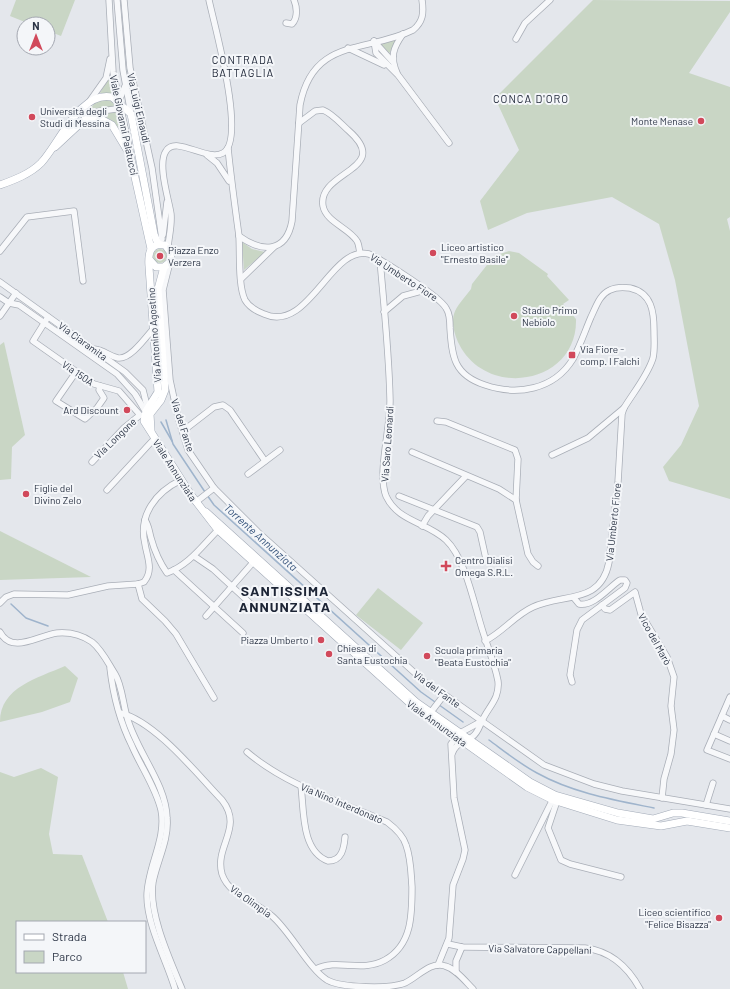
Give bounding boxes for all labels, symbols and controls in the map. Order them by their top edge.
north arrow [16,16,56,56]
text: N [32,19,40,32]
district label: CONTRADA BATTAGLIA [212,53,274,79]
street label: Via Luigi Einaudi [125,72,153,144]
street label: Viale Giovanni Palatucci [107,74,141,176]
district label: CONCA D'ORO [493,92,569,105]
place label: Università degli Studi di Messina [40,105,110,129]
marker: Università degli Studi di Messina [27,112,37,122]
place label: Monte Menase [631,115,693,127]
marker: Monte Menase [696,116,706,126]
place label: Liceo artistico "Ernesto Basile" [441,241,509,265]
place label: Piazza Enzo Verzera [168,244,219,268]
marker: Liceo artistico "Ernesto Basile" [428,248,438,258]
marker: Piazza Enzo Verzera [155,251,165,261]
street label: Via Umberto Fiore [368,251,440,303]
street label: Via Antonino Agostino [145,287,163,383]
place label: Stadio Primo Nebiolo [522,304,578,328]
marker: Stadio Primo Nebiolo [509,311,519,321]
street label: Via Ciaramita [56,319,110,363]
place label: Via Fiore - comp. I Falchi [580,343,639,367]
marker: Via Fiore - comp. I Falchi [567,350,577,360]
street label: Via 150A [60,358,96,388]
street label: Via del Fante [169,397,197,453]
place label: Ard Discount [63,404,119,416]
marker: Ard Discount [122,405,132,415]
street label: Via Saro Leonardi [378,406,396,482]
street label: Via Longone [92,415,138,461]
street label: Viale Annunziata [150,437,200,503]
place label: Figlie del Divino Zelo [34,482,81,506]
street label: Via Umberto Fiore [603,482,623,562]
marker: Figlie del Divino Zelo [21,489,31,499]
water label: Torrente Annunziata [222,501,300,573]
place label: Centro Dialisi Omega S.R.L. [455,554,513,578]
marker: Centro Dialisi Omega S.R.L. [440,560,452,572]
district label: SANTISSIMA ANNUNZIATA [239,582,331,615]
street label: Vico del Marò [636,611,674,667]
place label: Piazza Umberto I [241,634,313,646]
marker: Piazza Umberto I [316,635,326,645]
place label: Chiesa di Santa Eustochia [337,642,407,666]
place label: Scuola primaria "Beata Eustochia" [435,644,511,668]
marker: Chiesa di Santa Eustochia [324,649,334,659]
marker: Scuola primaria "Beata Eustochia" [422,651,432,661]
street label: Via del Fante [411,668,463,710]
street label: Viale Annunziata [405,697,469,749]
street label: Via Nino Interdonato [299,780,385,826]
street label: Via Olimpia [228,882,274,920]
place label: Liceo scientifico "Felice Bisazza" [639,906,711,930]
marker: Liceo scientifico "Felice Bisazza" [714,913,724,923]
legend [16,921,146,973]
text: Strada [52,929,87,943]
street label: Via Salvatore Cappellani [488,942,592,956]
text: Parco [52,949,82,963]

